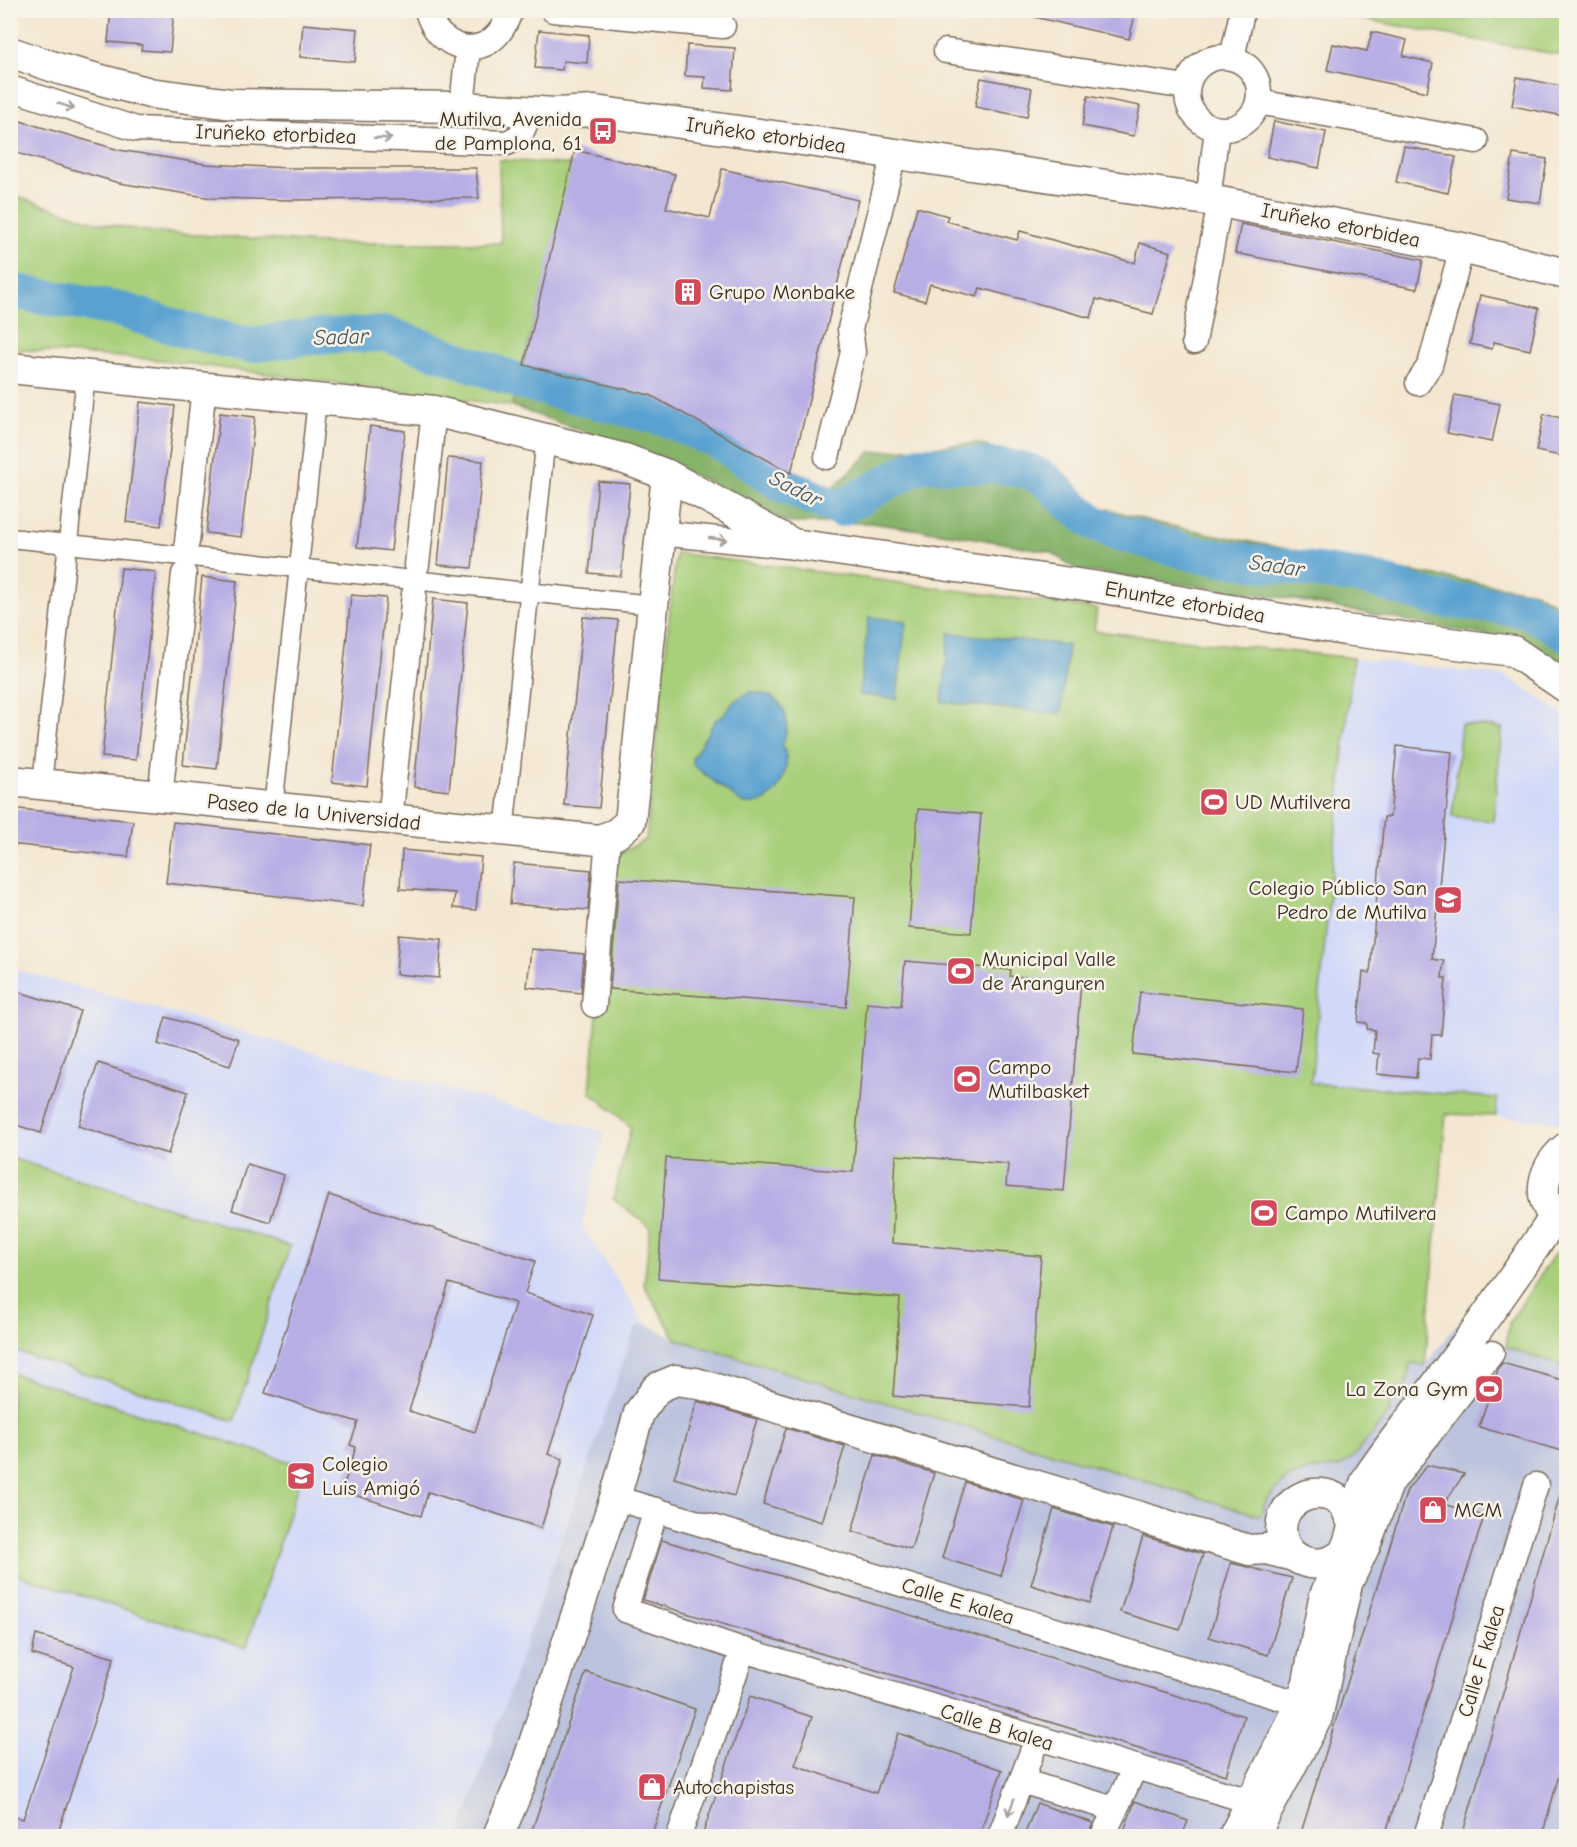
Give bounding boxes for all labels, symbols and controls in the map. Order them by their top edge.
one-way arrow [56,101,75,112]
place label: Mutilva, Avenida de Pamplona, 61 [435,107,582,155]
street label: Iruñeko etorbidea [685,112,847,158]
bus stop icon: Mutilva, Avenida de Pamplona, 61 [587,115,619,147]
street label: Iruñeko etorbidea [195,119,357,149]
one-way arrow [373,133,393,144]
street label: Iruñeko etorbidea [1260,198,1422,252]
building icon: Grupo Monbake [672,276,704,308]
place label: Grupo Monbake [709,280,855,304]
water label: Sadar [313,323,370,351]
water label: Sadar [765,465,827,514]
one-way arrow [708,534,728,545]
water label: Sadar [1248,549,1307,583]
street label: Ehuntze etorbidea [1103,576,1267,628]
sports icon: UD Mutilvera [1198,786,1230,818]
street label: Paseo de la Universidad [206,789,422,835]
place label: UD Mutilvera [1235,790,1351,814]
place label: Colegio Público San Pedro de Mutilva [1248,876,1427,924]
school or university icon: Colegio Público San Pedro de Mutilva [1432,884,1464,916]
place label: Municipal Valle de Aranguren [982,947,1116,995]
sports icon: Municipal Valle de Aranguren [945,955,977,987]
place label: Campo Mutilbasket [988,1055,1090,1103]
sports icon: Campo Mutilbasket [951,1063,983,1095]
sports icon: Campo Mutilvera [1248,1197,1280,1229]
place label: Campo Mutilvera [1285,1201,1437,1225]
sports icon: La Zona Gym [1473,1373,1505,1405]
place label: La Zona Gym [1345,1377,1468,1401]
place label: Colegio Luis Amigó [322,1452,420,1500]
school or university icon: Colegio Luis Amigó [285,1460,317,1492]
shop icon: MCM [1417,1494,1449,1526]
place label: MCM [1454,1498,1502,1522]
street label: Calle E kalea [899,1572,1017,1630]
street label: Calle F kalea [1453,1602,1509,1720]
street label: Calle B kalea [938,1698,1056,1756]
shop icon: Autochapistas [636,1771,668,1803]
place label: Autochapistas [673,1775,794,1799]
one-way arrow [1005,1797,1016,1816]

